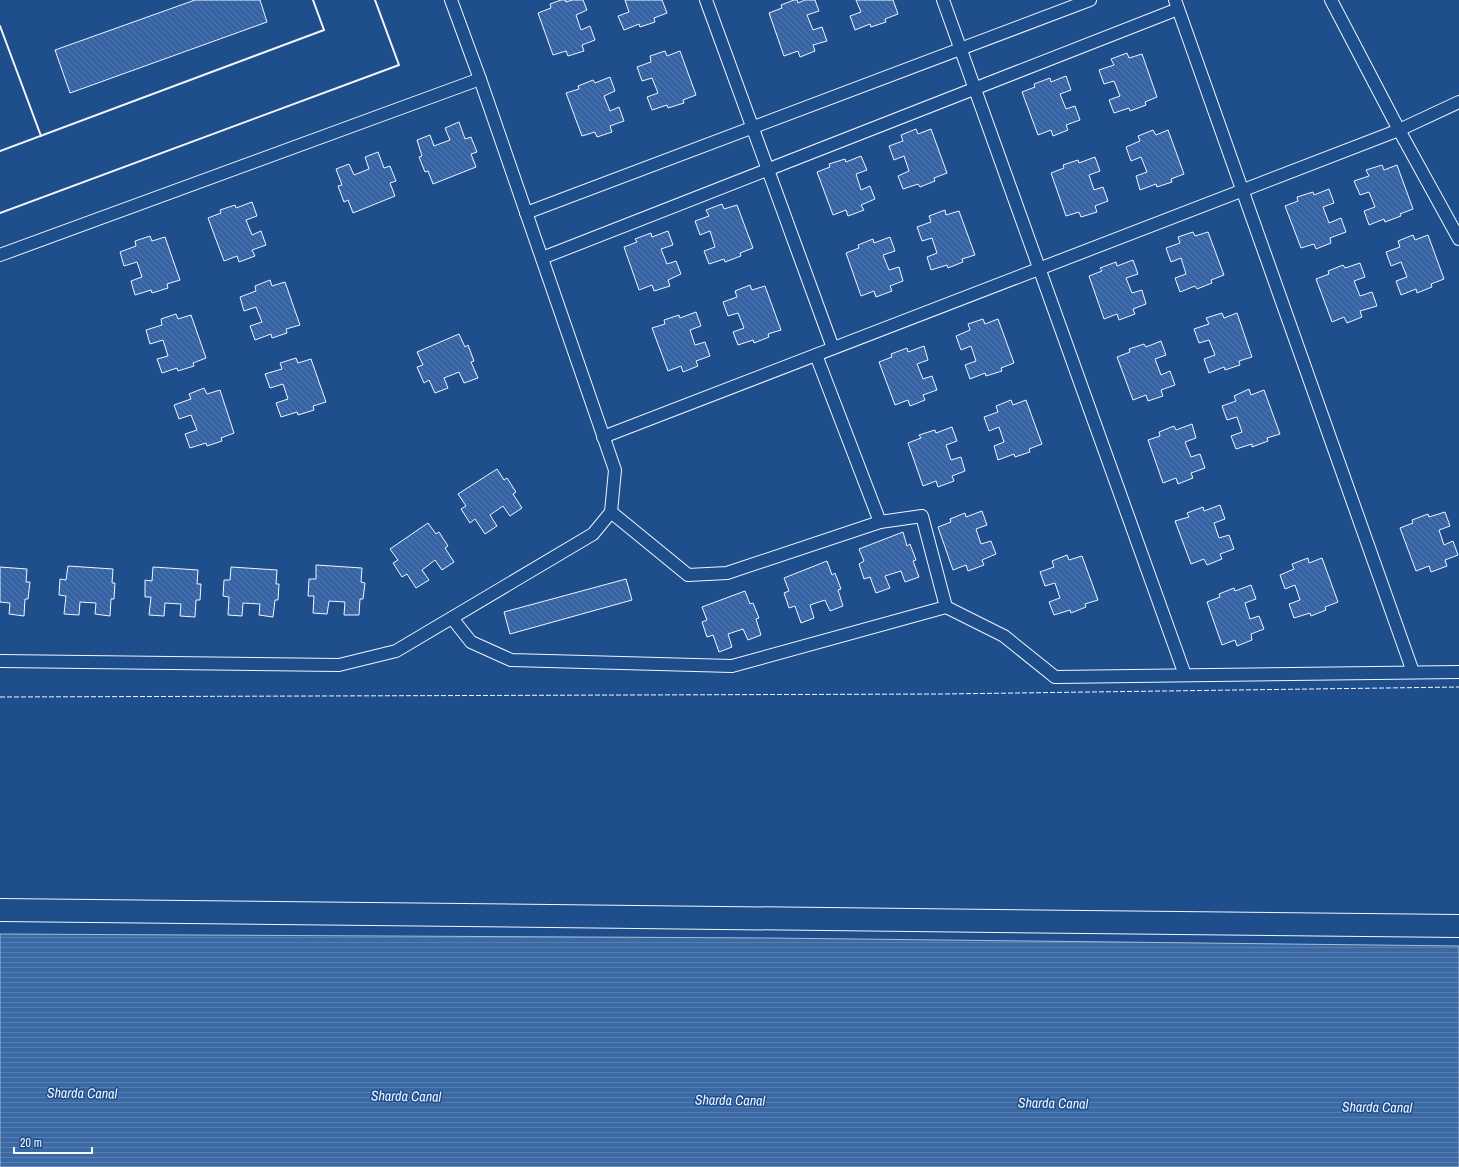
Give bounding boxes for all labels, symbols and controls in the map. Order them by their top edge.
water label: Sharda Canal [47,1083,118,1103]
water label: Sharda Canal [371,1086,442,1106]
water label: Sharda Canal [695,1090,766,1110]
water label: Sharda Canal [1018,1093,1089,1113]
water label: Sharda Canal [1342,1097,1413,1117]
scale bar [14,1129,92,1155]
text: 20 m [20,1135,42,1151]

